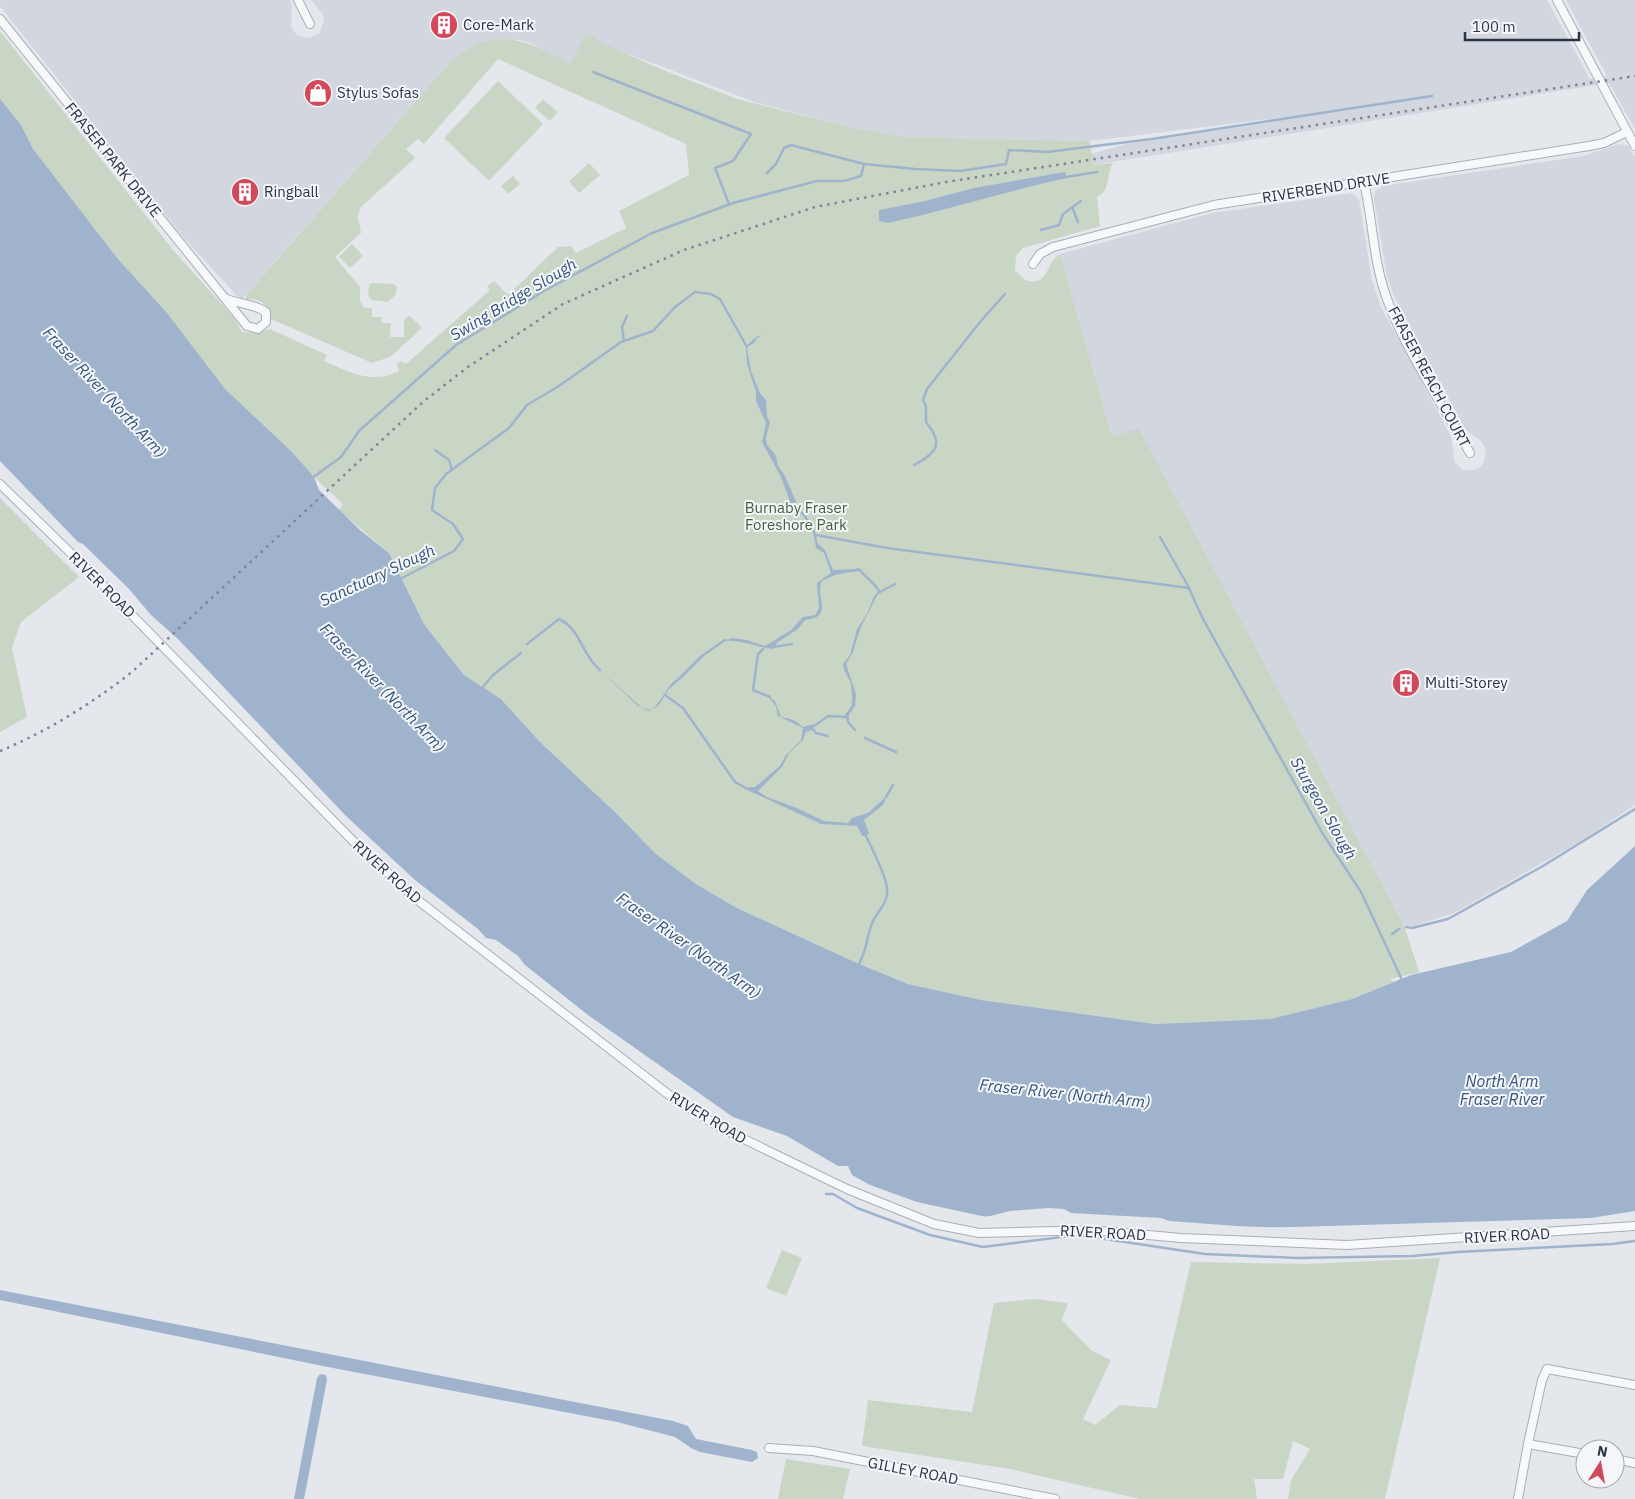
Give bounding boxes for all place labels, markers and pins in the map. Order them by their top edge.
building icon: Core-Mark [429,10,459,40]
place label: Core-Mark [463,15,534,34]
shop icon: Stylus Sofas [303,78,333,108]
place label: Stylus Sofas [337,83,419,102]
building icon: Ringball [230,177,260,207]
place label: Ringball [264,182,319,201]
building icon: Multi-Storey [1391,668,1421,698]
place label: Multi-Storey [1425,673,1508,692]

